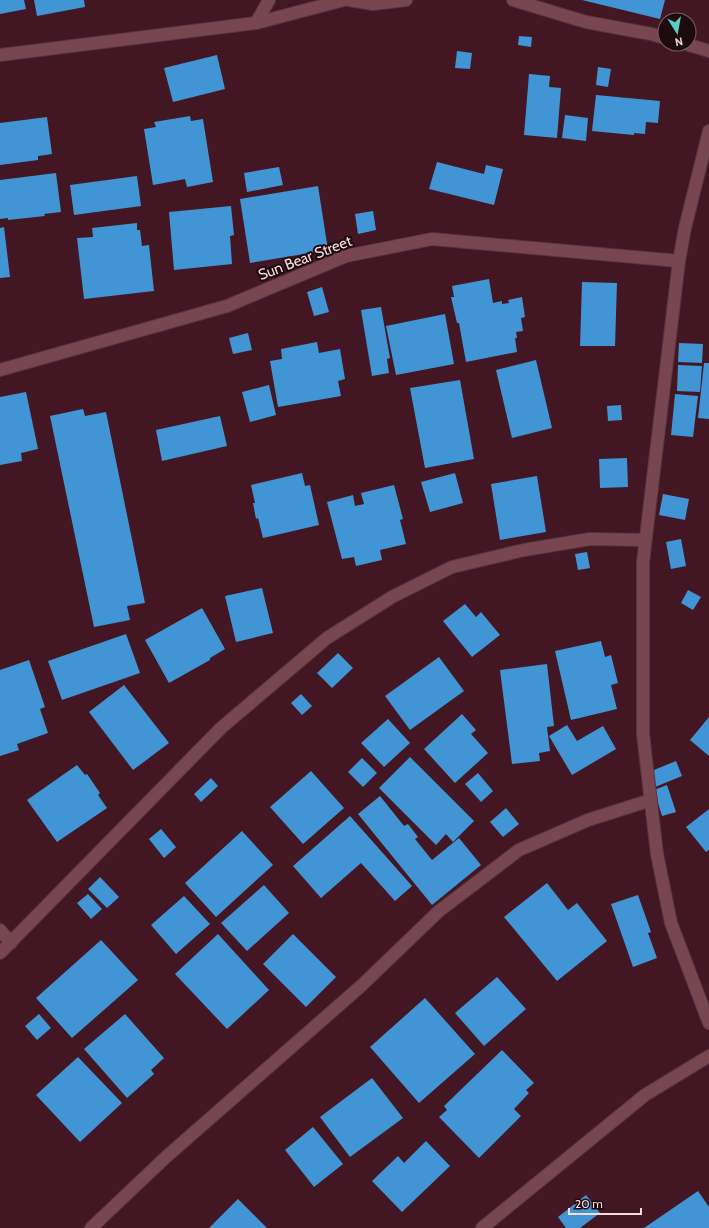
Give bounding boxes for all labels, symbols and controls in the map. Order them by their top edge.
north arrow [657,12,697,52]
text: N [674,34,684,49]
street label: Sun Bear Street [256,232,354,284]
scale bar [569,1190,641,1216]
text: 20 m [575,1196,603,1211]

